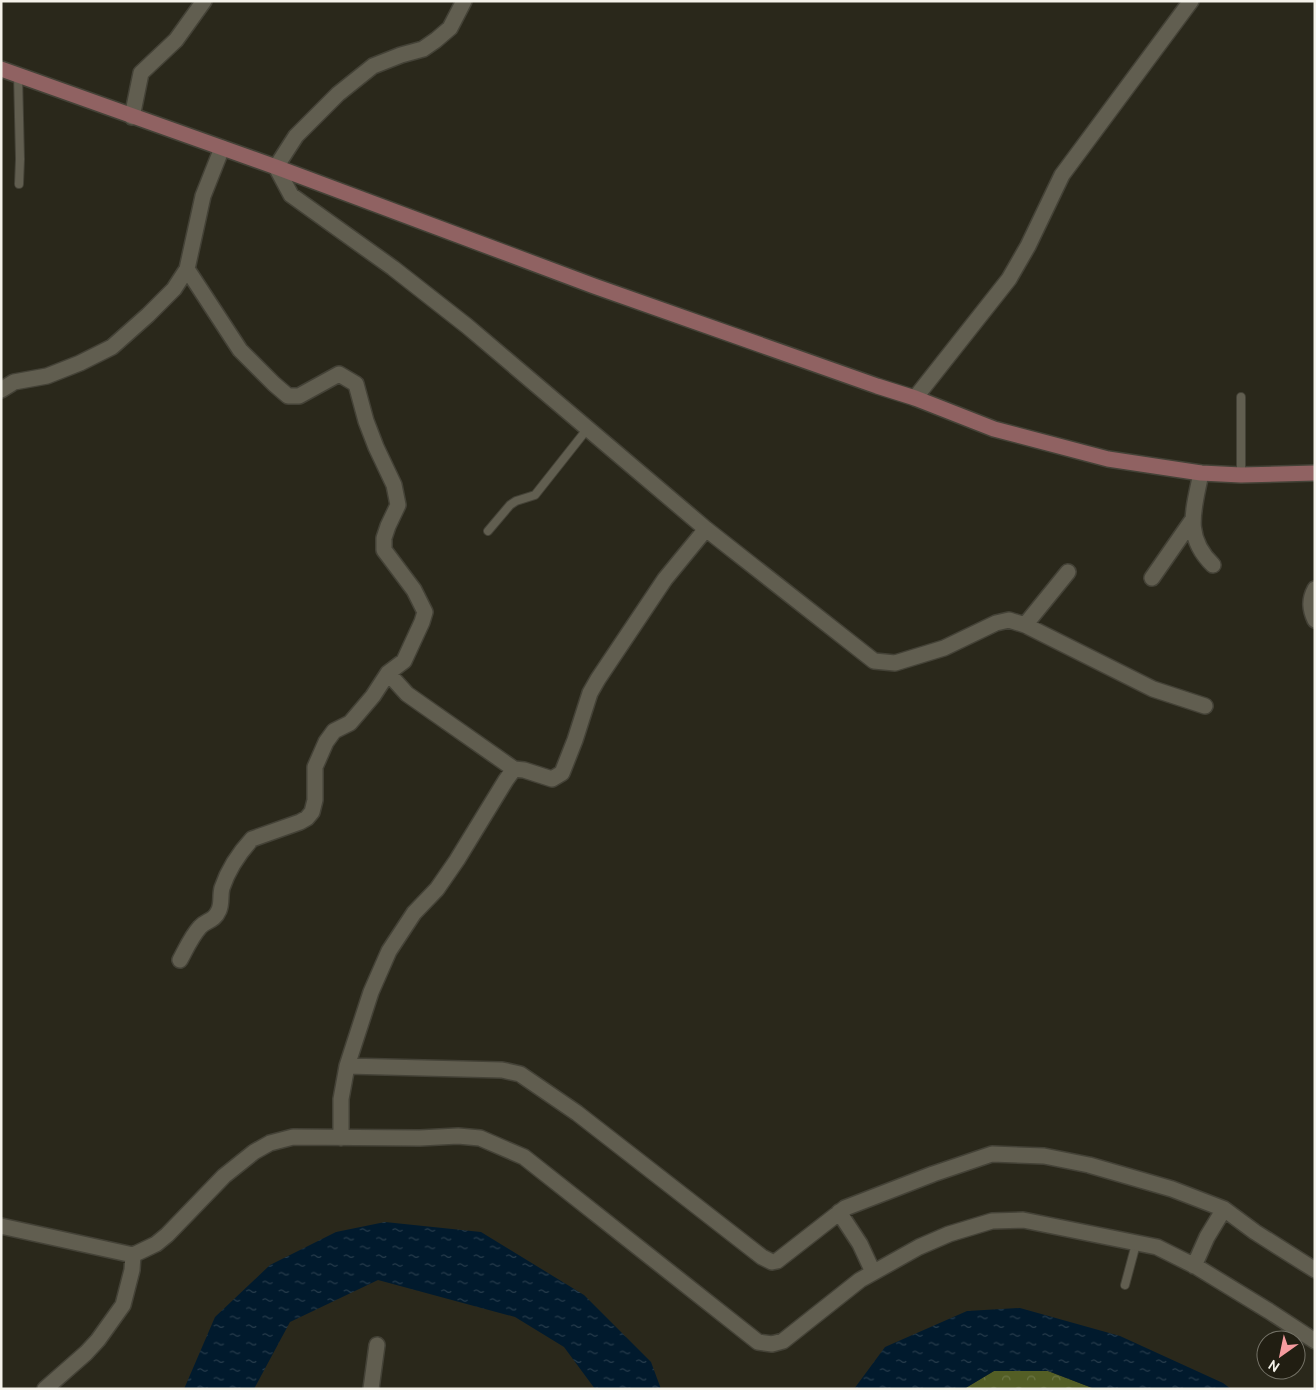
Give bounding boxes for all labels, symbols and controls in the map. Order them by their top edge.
north arrow [1256,1330,1306,1380]
text: N [1265,1356,1283,1376]

